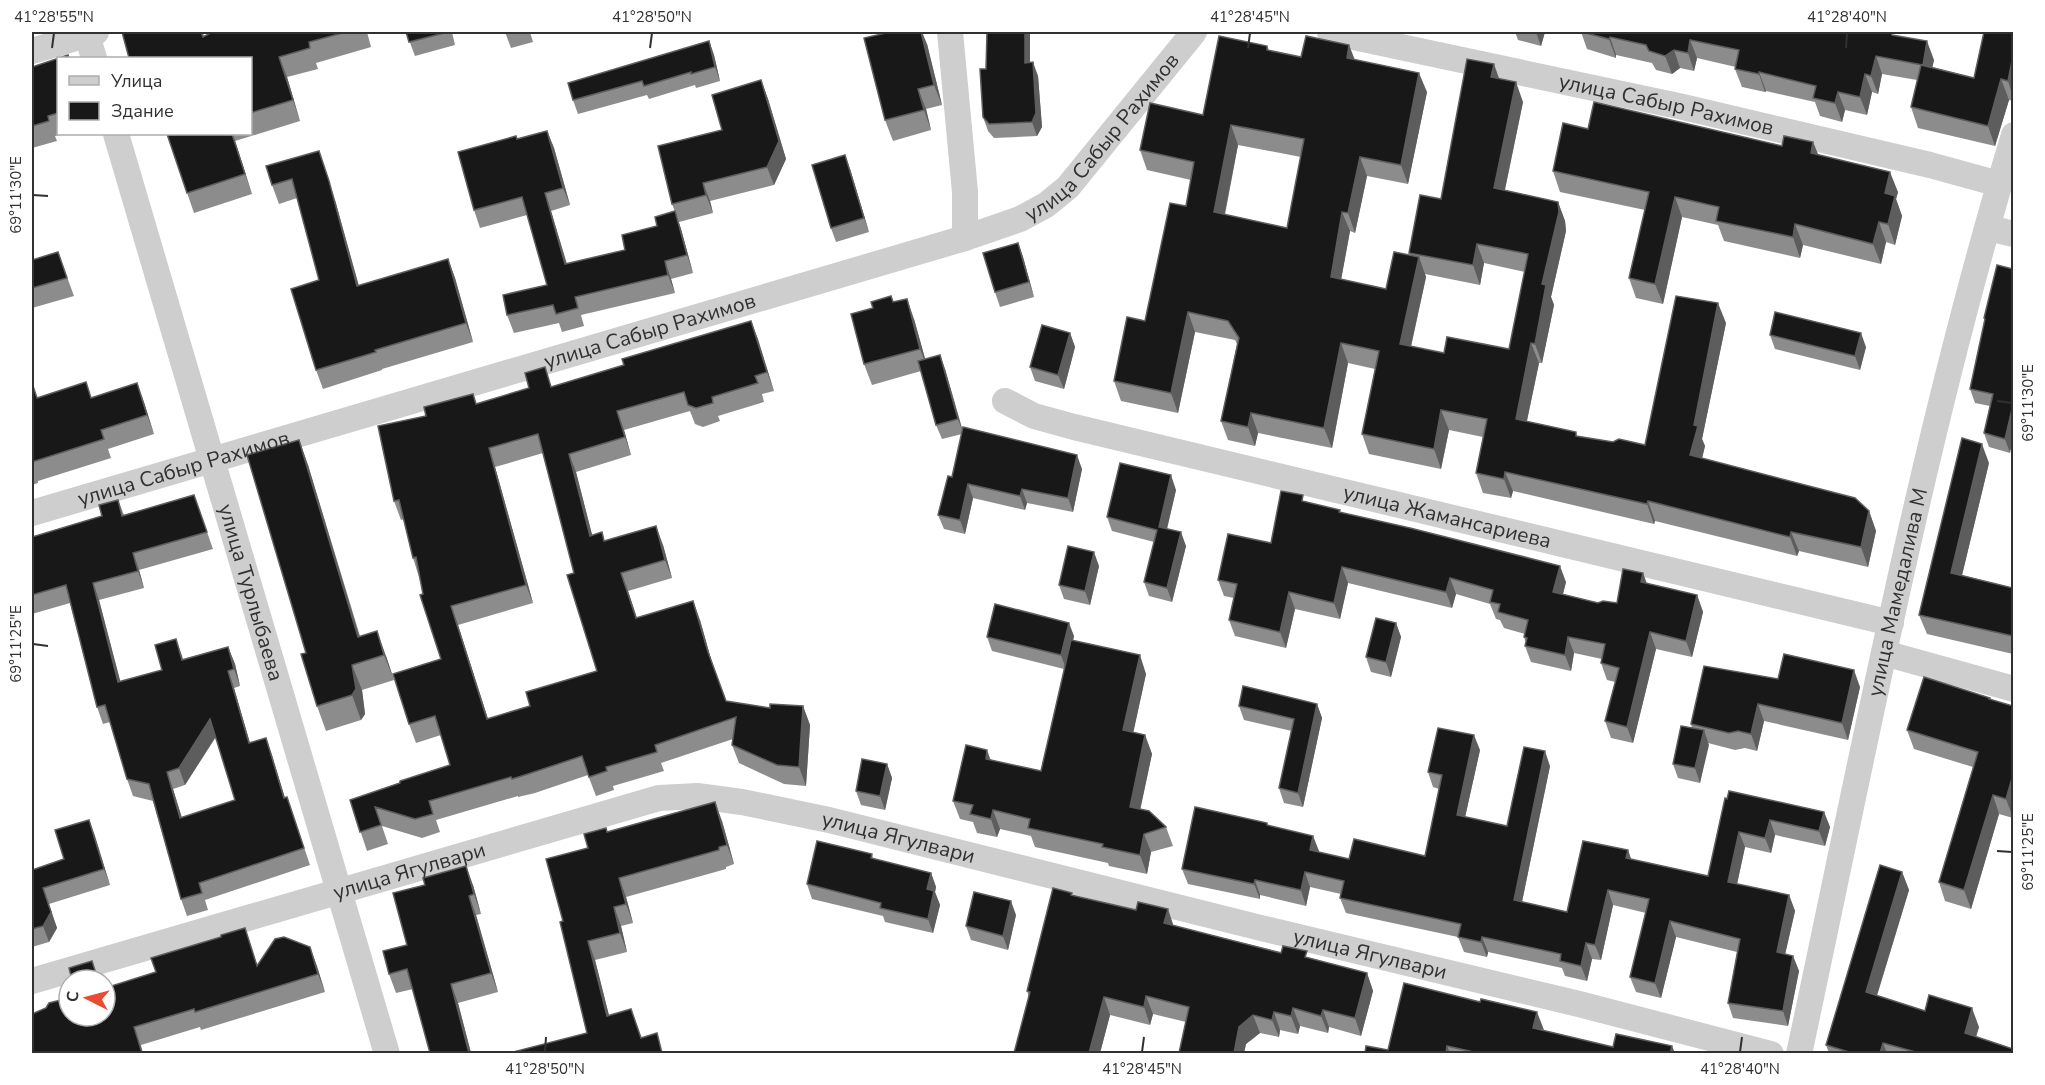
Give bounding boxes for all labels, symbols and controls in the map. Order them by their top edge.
text: 41°28'55"N [14,7,94,27]
text: 41°28'50"N [612,7,692,27]
text: 41°28'45"N [1210,7,1290,27]
text: 41°28'40"N [1807,7,1887,27]
street label: улица Сабыр Рахимов [1020,47,1185,228]
legend [57,57,252,135]
street label: улица Сабыр Рахимов [1556,67,1777,142]
text: Улица [110,69,162,93]
text: Здание [111,99,174,123]
text: 69°11'30"E [6,156,26,234]
street label: улица Сабыр Рахимов [540,286,759,375]
text: 69°11'30"E [2018,364,2038,442]
street label: улица Сабыр Рахимов [74,424,293,513]
street label: улица Жамансариева [1340,478,1554,555]
street label: улица Мамедалива М [1861,485,1934,699]
street label: улица Турлыбаева [212,501,290,684]
text: 69°11'25"E [6,605,26,683]
street label: улица Ягулвари [819,805,978,870]
text: 69°11'25"E [2018,813,2038,891]
street label: улица Ягулвари [330,835,489,906]
street label: улица Ягулвари [1290,922,1450,986]
north arrow [57,968,117,1028]
text: С [62,990,85,1003]
text: 41°28'50"N [505,1059,585,1079]
text: 41°28'45"N [1102,1059,1182,1079]
text: 41°28'40"N [1700,1059,1780,1079]

